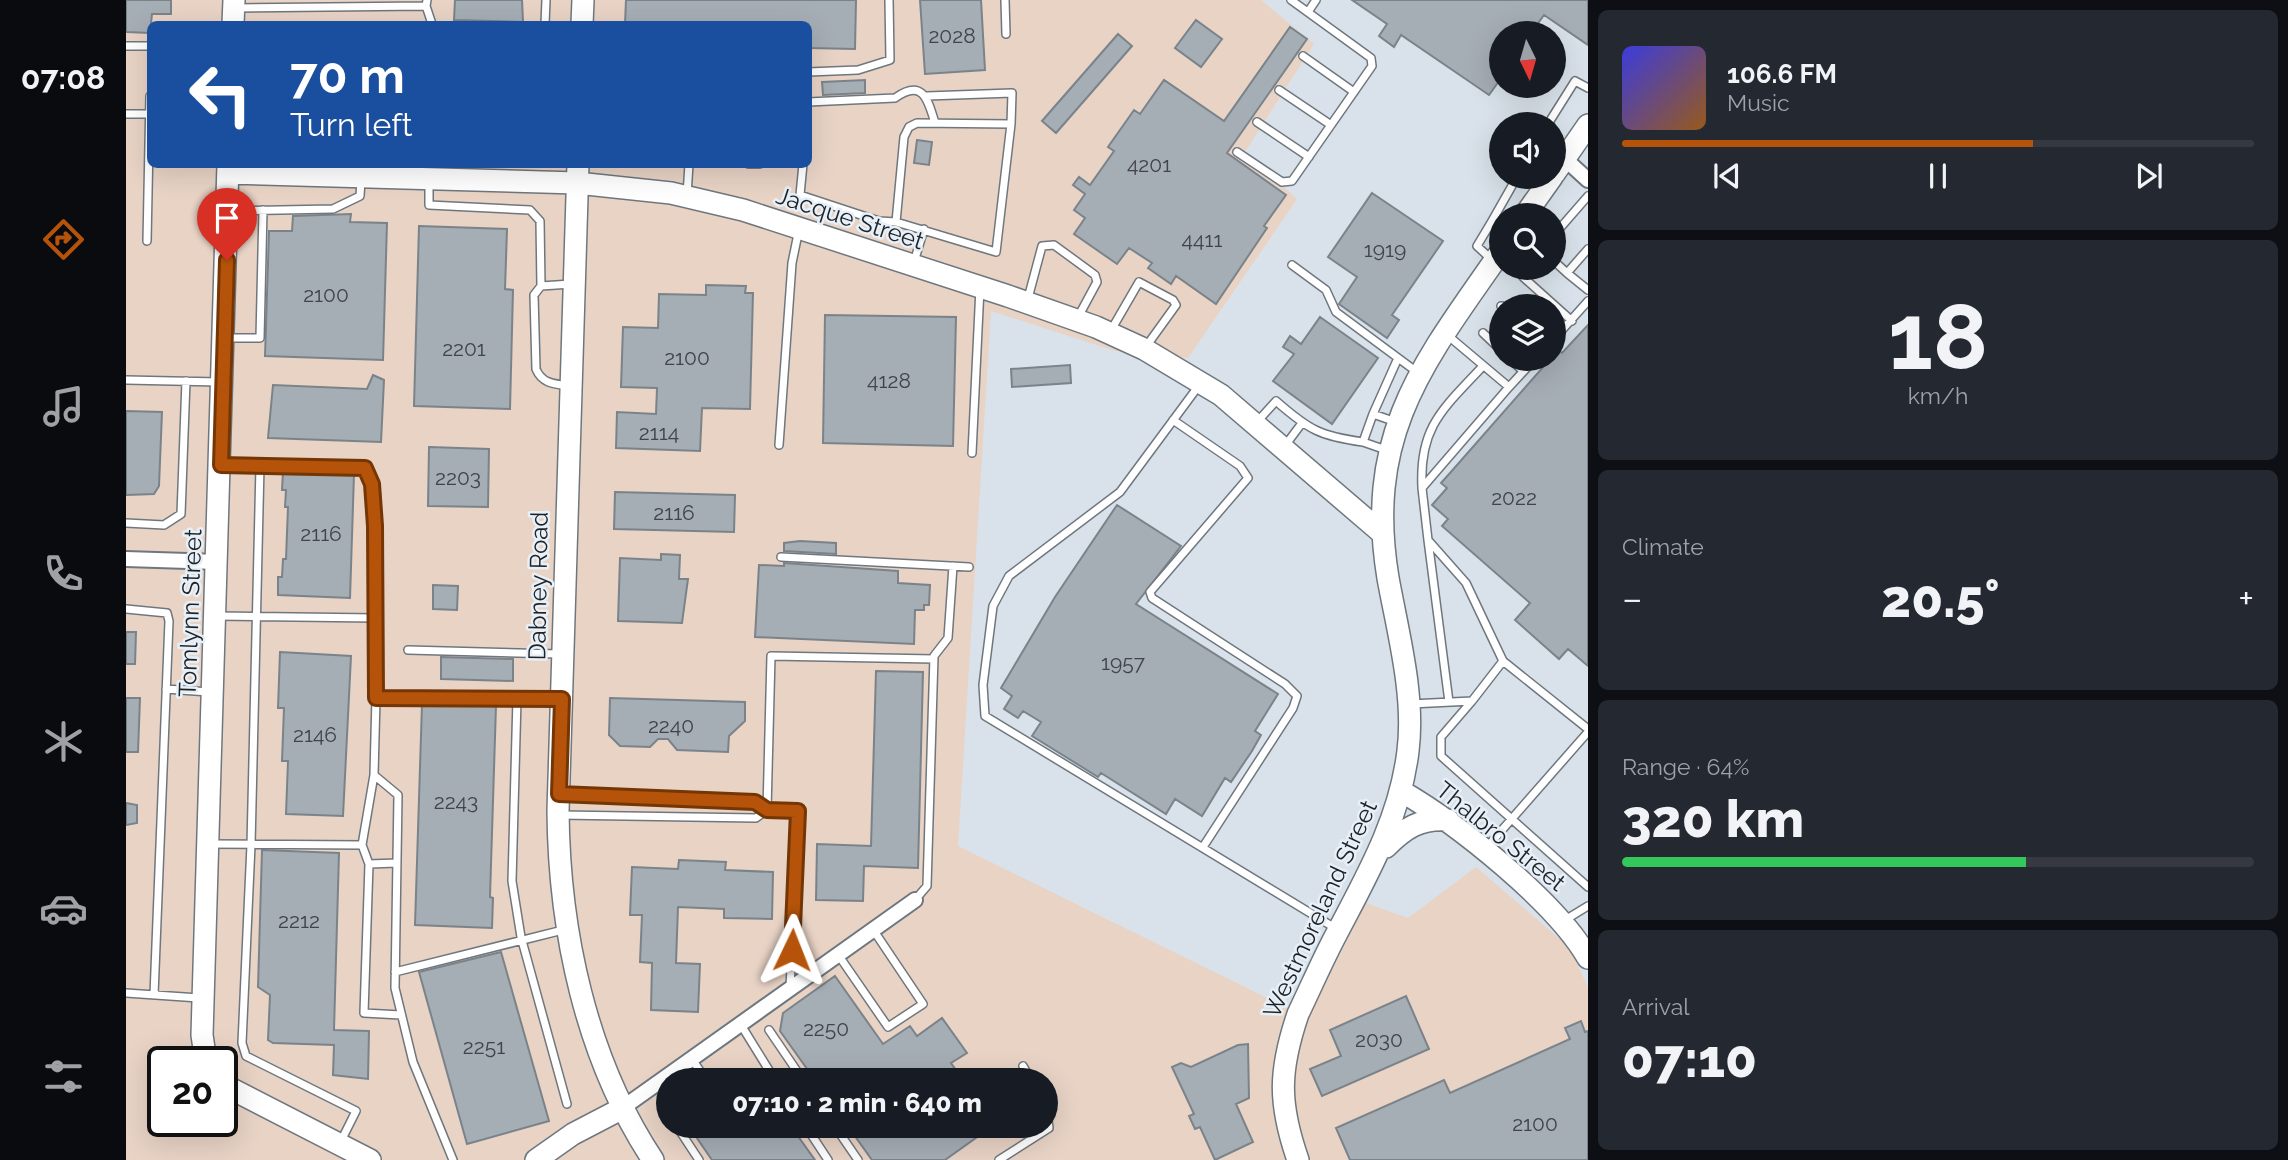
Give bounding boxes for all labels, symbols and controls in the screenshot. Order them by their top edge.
north arrow [1489,21,1566,98]
map controls [1489,21,1566,371]
house number: 2028 [928,23,976,48]
text: 70 m [290,47,405,104]
icon: left [175,49,266,140]
text: 07:08 [21,59,105,96]
text: 106.6 FM [1727,59,1837,89]
text: Music [1727,89,1790,116]
text: Turn left [290,106,412,143]
button: sound [1489,112,1566,189]
house number: 4201 [1127,152,1171,177]
icon: previous [1708,157,1746,195]
icon: pause [1919,157,1957,195]
icon: next [2130,157,2168,195]
street label: Jacque Street [773,181,927,255]
pin [197,188,257,260]
icon: arrive [208,199,246,237]
button: search [1489,203,1566,280]
icon: directions [39,215,88,264]
house number: 4411 [1182,227,1222,252]
house number: 1919 [1364,237,1406,262]
house number: 2100 [303,282,349,307]
text: 18 [1888,283,1988,390]
button: layers [1489,294,1566,371]
house number: 2201 [442,336,486,361]
house number: 2100 [664,345,710,370]
house number: 4128 [867,368,911,393]
icon: music [39,382,88,431]
text: km/h [1908,382,1968,409]
house number: 2114 [639,420,679,445]
house number: 2203 [435,465,481,490]
house number: 2022 [1491,485,1537,510]
house number: 2116 [653,500,695,525]
street label: Dabney Road [522,511,554,661]
house number: 2116 [300,521,342,546]
street label: Tomlynn Street [173,529,207,697]
text: Climate [1622,533,1704,560]
icon: phone [39,549,88,598]
text: 20.5° [1881,568,2000,629]
text: − [1622,576,1642,621]
text: + [2238,576,2254,621]
house number: 1957 [1101,650,1146,675]
house number: 2240 [648,713,694,738]
icon: climate [39,717,88,766]
house number: 2146 [293,722,337,747]
text: Range · 64% [1622,753,1749,780]
street label: Thalbro Street [1430,775,1572,897]
text: 320 km [1622,788,1804,849]
house number: 2243 [434,789,478,814]
street label: Westmoreland Street [1257,796,1383,1022]
icon: car [39,884,88,933]
house number: 2212 [278,908,320,933]
position arrow [755,913,829,987]
text: Arrival [1622,993,1689,1020]
house number: 2250 [803,1016,849,1041]
house number: 2030 [1355,1027,1403,1052]
text: 07:10 [1622,1028,1757,1089]
house number: 2251 [463,1034,505,1059]
speed limit sign: 20 [147,1046,238,1137]
icon: filters [39,1052,88,1101]
text: 07:10 · 2 min · 640 m [732,1088,982,1118]
house number: 2100 [1512,1111,1558,1136]

